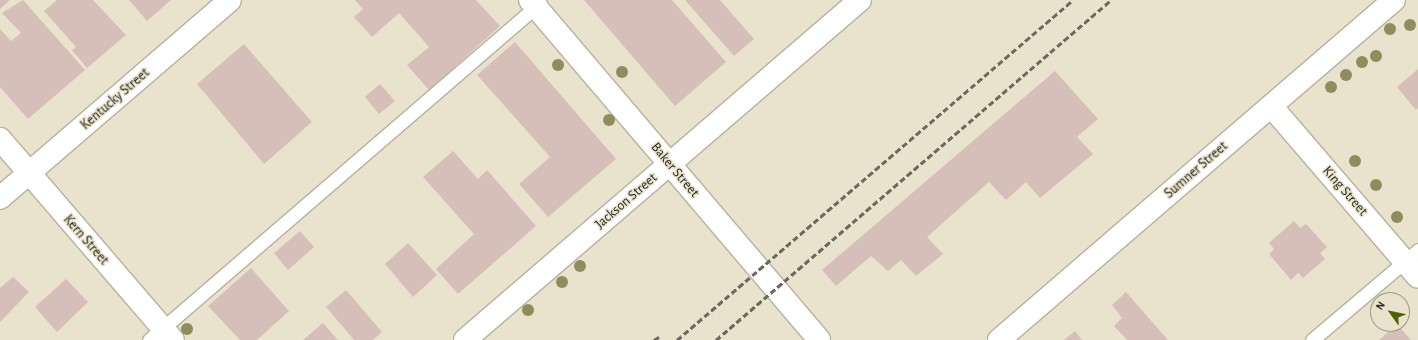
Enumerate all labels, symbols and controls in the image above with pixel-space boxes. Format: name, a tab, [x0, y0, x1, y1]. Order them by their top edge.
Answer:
street label: Kentucky Street	[77, 65, 153, 133]
street label: Sumner Street	[1161, 138, 1231, 202]
street label: Baker Street	[647, 139, 703, 201]
street label: King Street	[1319, 163, 1371, 219]
street label: Jackson Street	[592, 170, 660, 232]
street label: Kern Street	[60, 212, 112, 268]
north arrow	[1370, 292, 1410, 332]
text: N	[1374, 300, 1387, 312]

